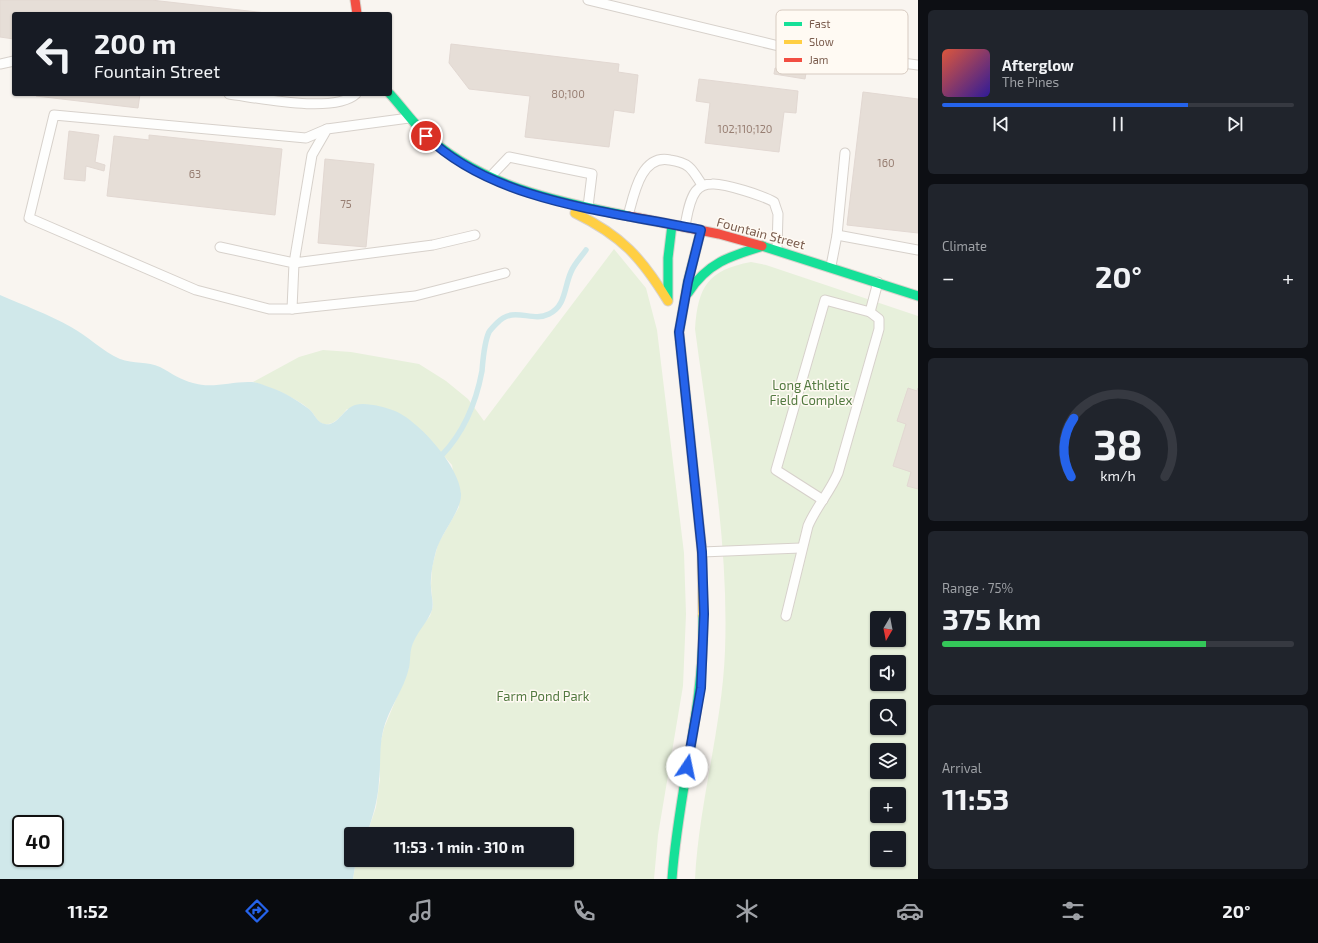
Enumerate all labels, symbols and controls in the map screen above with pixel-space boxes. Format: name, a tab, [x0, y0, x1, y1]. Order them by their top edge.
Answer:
legend	[776, 10, 908, 74]
text: Fast	[809, 17, 831, 30]
text: 200 m	[94, 26, 176, 60]
icon: left	[28, 28, 80, 80]
text: Slow	[809, 35, 834, 48]
text: Jam	[809, 53, 828, 66]
text: Afterglow	[1002, 56, 1074, 74]
text: Fountain Street	[94, 60, 220, 82]
text: The Pines	[1002, 74, 1059, 90]
house number: 80;100	[551, 87, 585, 100]
icon: previous	[990, 113, 1012, 135]
icon: pause	[1107, 113, 1129, 135]
icon: next	[1224, 113, 1246, 135]
pin	[409, 119, 443, 153]
house number: 102;110;120	[718, 122, 773, 135]
icon: arrive	[415, 125, 437, 147]
house number: 160	[877, 156, 895, 169]
house number: 63	[189, 167, 201, 180]
house number: 75	[340, 197, 352, 210]
street label: Fountain Street	[715, 213, 807, 253]
text: Climate	[942, 238, 987, 254]
text: 20°	[1095, 258, 1142, 294]
text: −	[942, 264, 955, 290]
text: +	[1282, 264, 1294, 290]
park label: Long Athletic Field Complex	[770, 377, 853, 408]
text: 38	[1093, 418, 1143, 468]
text: km/h	[1100, 467, 1136, 484]
text: Range · 75%	[942, 580, 1013, 596]
text: 375 km	[942, 600, 1041, 636]
north arrow	[870, 611, 906, 647]
map controls	[870, 611, 906, 867]
button: sound	[870, 655, 906, 691]
park label: Farm Pond Park	[497, 688, 590, 704]
button: search	[870, 699, 906, 735]
button: layers	[870, 743, 906, 779]
position arrow	[666, 746, 708, 788]
text: Arrival	[942, 760, 982, 776]
text: 11:53	[942, 780, 1009, 816]
button: +	[870, 787, 906, 823]
speed limit sign: 40	[12, 815, 64, 867]
button: −	[870, 831, 906, 867]
text: 11:53 · 1 min · 310 m	[393, 838, 525, 856]
icon: directions	[243, 897, 271, 925]
icon: music	[407, 897, 435, 925]
icon: phone	[570, 897, 598, 925]
icon: climate	[733, 897, 761, 925]
icon: car	[896, 897, 924, 925]
icon: filters	[1059, 897, 1087, 925]
text: 11:52	[68, 900, 108, 922]
text: 20°	[1222, 900, 1250, 922]

